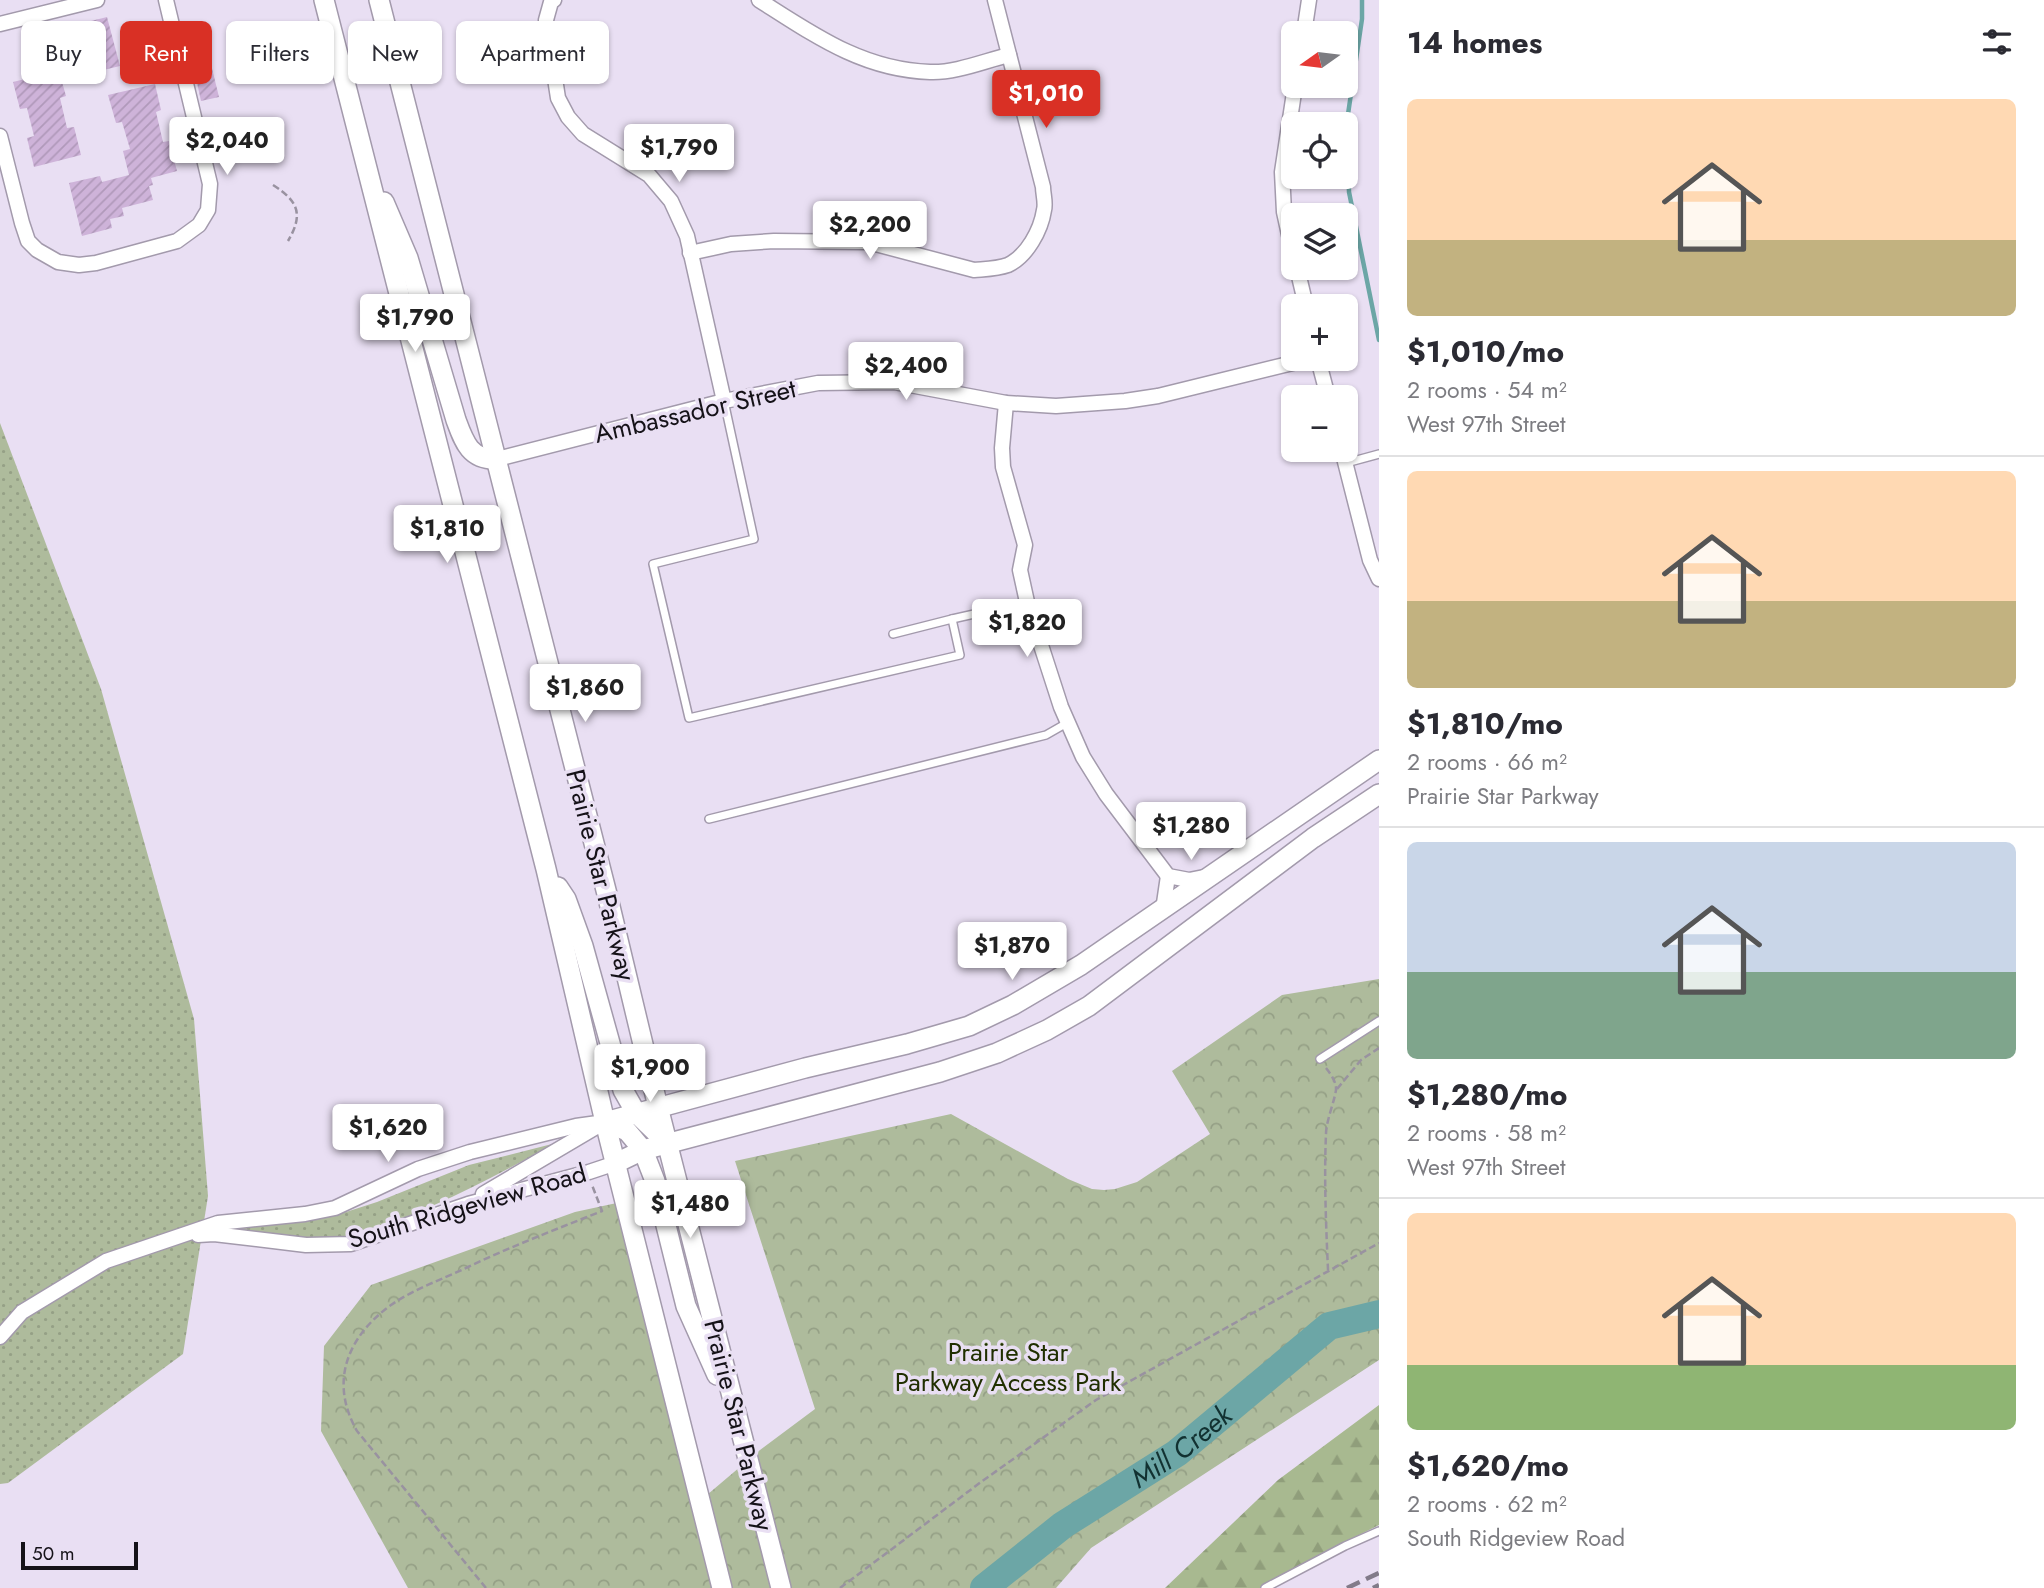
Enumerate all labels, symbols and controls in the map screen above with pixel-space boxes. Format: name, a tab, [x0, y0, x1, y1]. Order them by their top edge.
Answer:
chip: Buy	[21, 21, 106, 84]
chip: Rent	[120, 21, 212, 84]
chip: Filters	[226, 21, 334, 84]
chip: New	[348, 21, 442, 84]
chip: Apartment	[456, 21, 609, 84]
north arrow	[1281, 21, 1358, 98]
map controls	[1281, 21, 1358, 462]
text: 14 homes	[1407, 21, 1542, 64]
icon: filters	[1978, 23, 2016, 61]
pin: $1,010	[989, 71, 1103, 130]
text: $1,010	[1008, 76, 1084, 110]
button: locate	[1281, 112, 1358, 189]
pin: $2,040	[170, 118, 284, 177]
text: $2,040	[185, 123, 269, 157]
pin: $1,790	[622, 124, 736, 184]
text: $1,790	[640, 130, 718, 164]
icon: home	[1649, 144, 1775, 270]
pin: $2,200	[813, 202, 927, 261]
button: layers	[1281, 203, 1358, 280]
text: $2,200	[829, 207, 911, 241]
pin: $1,790	[358, 294, 472, 354]
button: +	[1281, 294, 1358, 371]
text: $1,790	[376, 300, 454, 334]
text: $1,010/mo	[1407, 330, 1564, 373]
pin: $2,400	[849, 342, 963, 402]
text: $2,400	[864, 348, 948, 382]
street label: Ambassador Street	[590, 369, 800, 453]
text: 2 rooms · 54 m²	[1407, 373, 1567, 407]
button: −	[1281, 385, 1358, 462]
text: West 97th Street	[1407, 407, 1565, 441]
pin: $1,810	[390, 505, 504, 565]
text: $1,810	[410, 511, 484, 545]
icon: home	[1649, 516, 1775, 642]
pin: $1,820	[970, 600, 1084, 659]
text: $1,820	[988, 605, 1066, 639]
pin: $1,860	[528, 664, 642, 724]
text: $1,860	[546, 670, 624, 704]
text: $1,810/mo	[1407, 702, 1563, 745]
text: 2 rooms · 66 m²	[1407, 745, 1567, 779]
street label: Prairie Star Parkway	[556, 765, 646, 985]
text: Prairie Star Parkway	[1407, 779, 1599, 813]
pin: $1,280	[1134, 802, 1248, 862]
text: $1,280	[1152, 808, 1230, 842]
icon: home	[1649, 887, 1775, 1013]
pin: $1,870	[955, 922, 1069, 982]
text: $1,870	[974, 928, 1050, 962]
pin: $1,900	[593, 1044, 707, 1104]
text: $1,900	[610, 1050, 690, 1084]
text: $1,280/mo	[1407, 1073, 1567, 1116]
pin: $1,620	[331, 1104, 445, 1164]
text: $1,620	[348, 1110, 428, 1144]
text: 2 rooms · 58 m²	[1407, 1116, 1566, 1150]
text: West 97th Street	[1407, 1150, 1565, 1184]
street label: South Ridgeview Road	[343, 1154, 591, 1258]
pin: $1,480	[633, 1180, 747, 1240]
text: $1,480	[650, 1186, 730, 1220]
icon: home	[1649, 1258, 1775, 1384]
street label: Prairie Star Parkway	[694, 1315, 784, 1535]
park label: Prairie Star Parkway Access Park	[895, 1333, 1122, 1401]
water label: Mill Creek	[1122, 1394, 1242, 1498]
text: $1,620/mo	[1407, 1444, 1569, 1487]
text: 2 rooms · 62 m²	[1407, 1487, 1567, 1521]
text: South Ridgeview Road	[1407, 1521, 1625, 1555]
scale bar	[21, 1539, 138, 1571]
text: 50 m	[32, 1540, 75, 1567]

